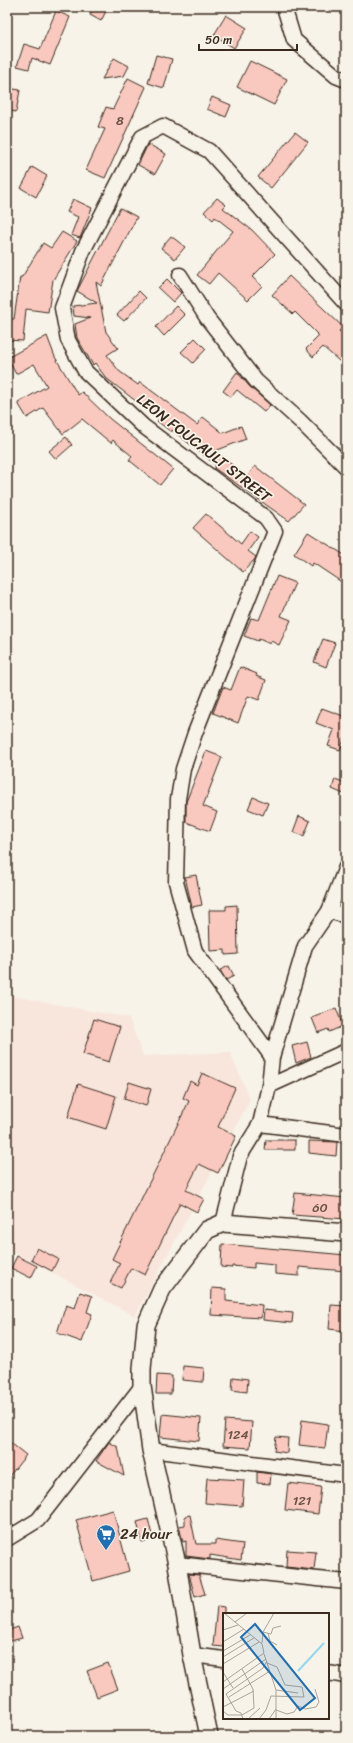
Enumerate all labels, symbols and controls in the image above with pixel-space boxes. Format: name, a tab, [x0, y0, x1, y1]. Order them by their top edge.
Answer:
scale bar	[199, 26, 297, 52]
text: 50 m	[205, 29, 232, 51]
house number: 8	[116, 109, 124, 132]
street label: LEON FOUCAULT STREET	[131, 387, 278, 510]
house number: 60	[312, 1196, 328, 1219]
house number: 124	[227, 1423, 249, 1446]
house number: 121	[293, 1489, 312, 1512]
place label: 24 hour	[120, 1521, 172, 1547]
supermarket icon: 24 hour	[95, 1523, 117, 1551]
inset map	[223, 1613, 329, 1719]

